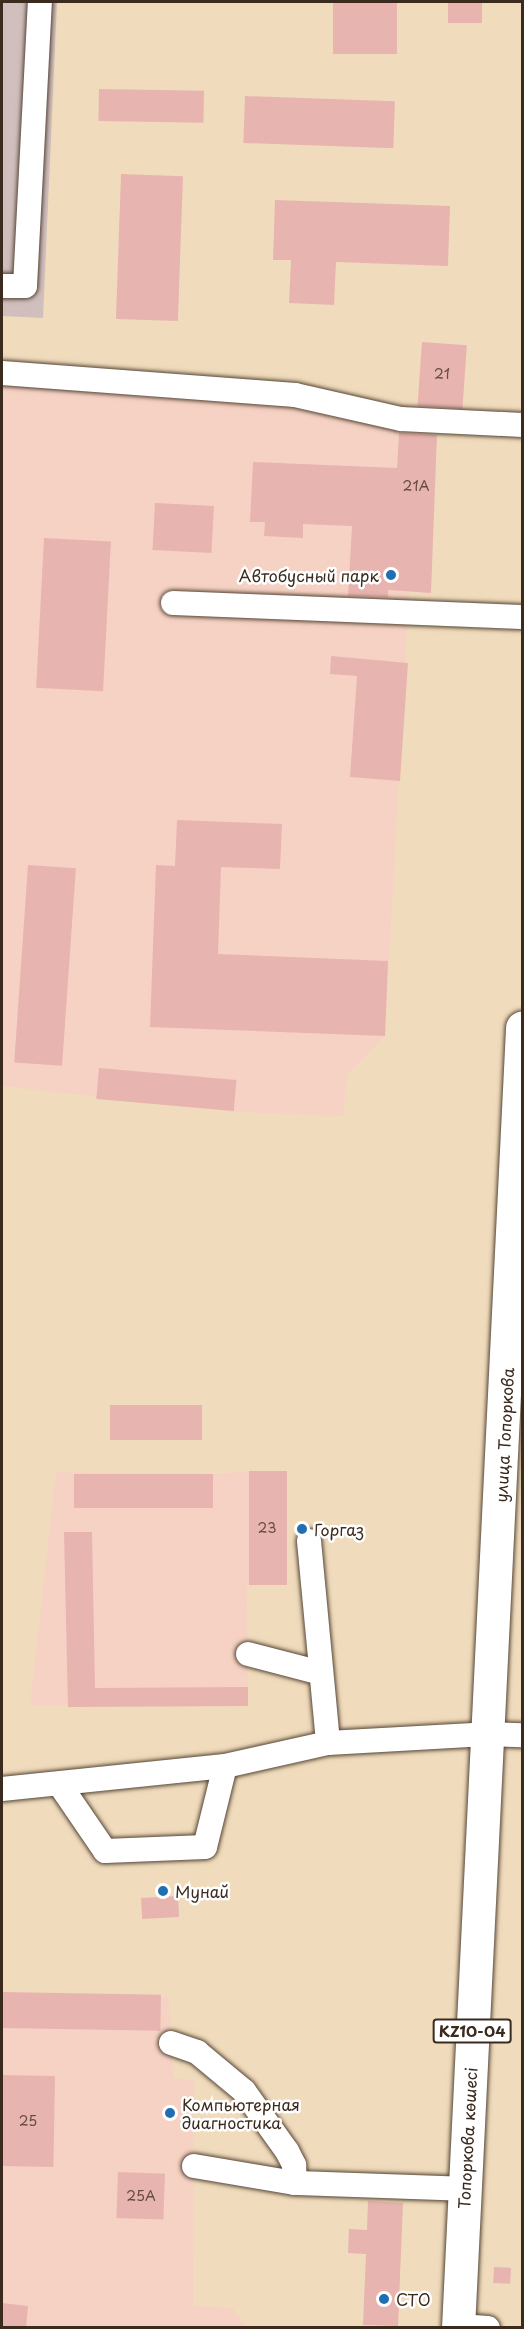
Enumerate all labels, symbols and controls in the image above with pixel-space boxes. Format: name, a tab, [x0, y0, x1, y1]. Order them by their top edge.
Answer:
house number: 21	[434, 366, 450, 382]
house number: 21А	[403, 478, 429, 494]
place label: Автобусный парк	[238, 565, 379, 585]
marker: Автобусный парк	[384, 568, 398, 582]
street label: улица Топоркова	[491, 1367, 517, 1503]
place label: Горгаз	[314, 1519, 364, 1539]
house number: 23	[258, 1520, 276, 1536]
marker: Горгаз	[295, 1522, 309, 1536]
place label: Мунай	[175, 1881, 229, 1901]
marker: Мунай	[156, 1884, 170, 1898]
road number: KZ10-04	[432, 2019, 512, 2043]
street label: Топоркова көшесі	[454, 2067, 480, 2209]
place label: Компьютерная диагностика	[182, 2094, 300, 2132]
marker: Компьютерная диагностика	[163, 2106, 177, 2120]
house number: 25	[19, 2113, 37, 2129]
house number: 25А	[126, 2188, 156, 2204]
place label: СТО	[396, 2289, 431, 2309]
marker: СТО	[377, 2292, 391, 2306]

